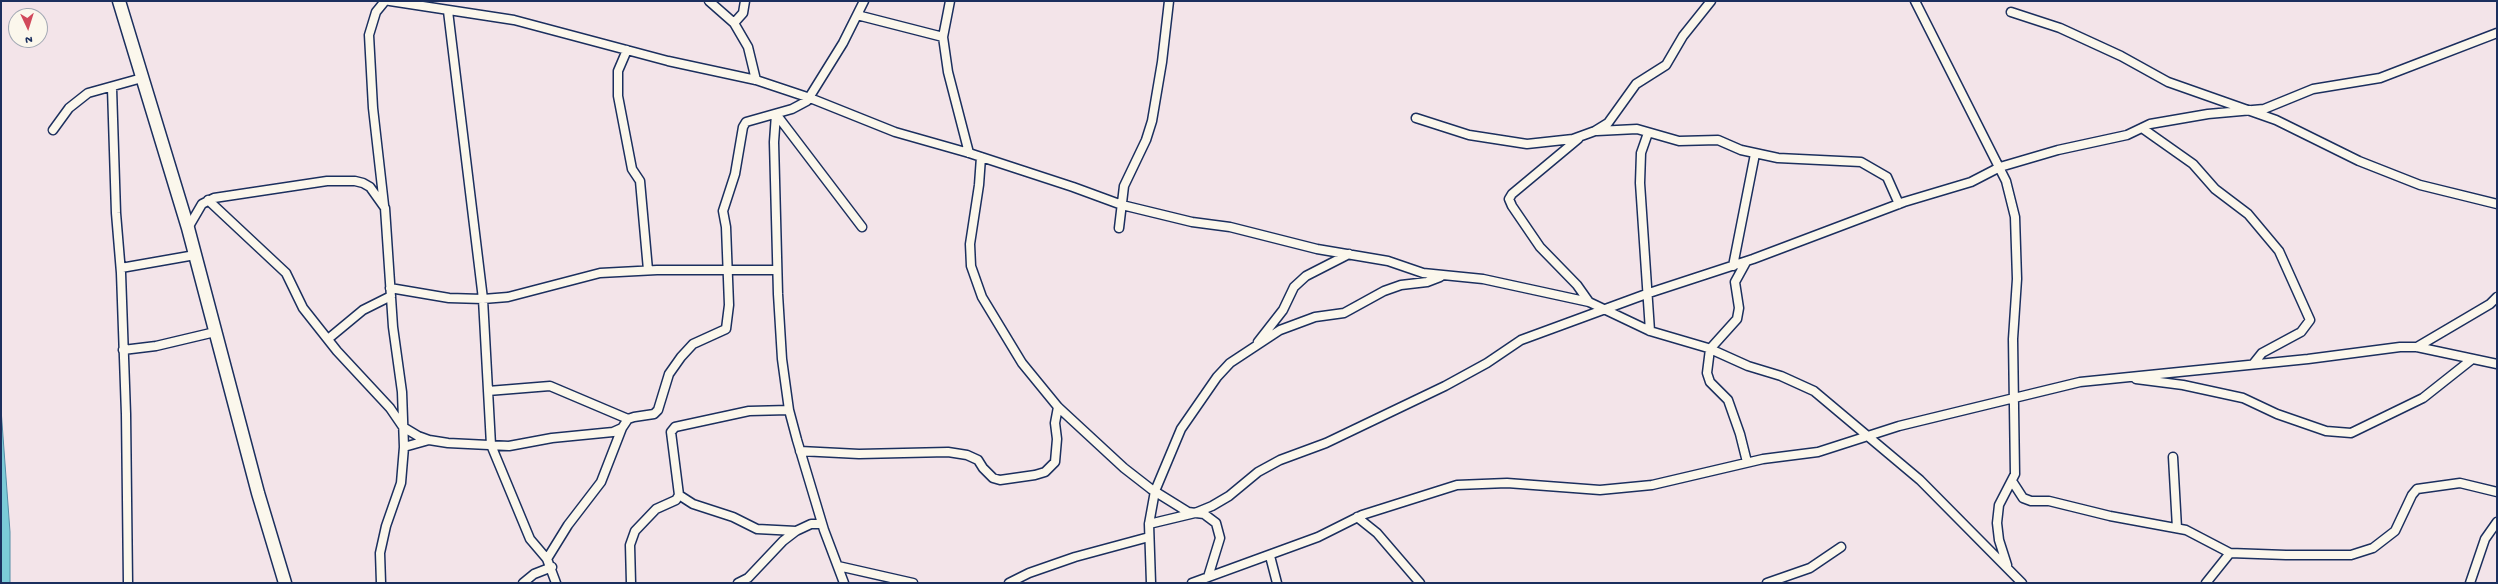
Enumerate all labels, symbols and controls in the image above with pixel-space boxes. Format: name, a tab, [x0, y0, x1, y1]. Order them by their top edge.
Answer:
north arrow	[8, 8, 48, 48]
text: N	[25, 33, 33, 45]

